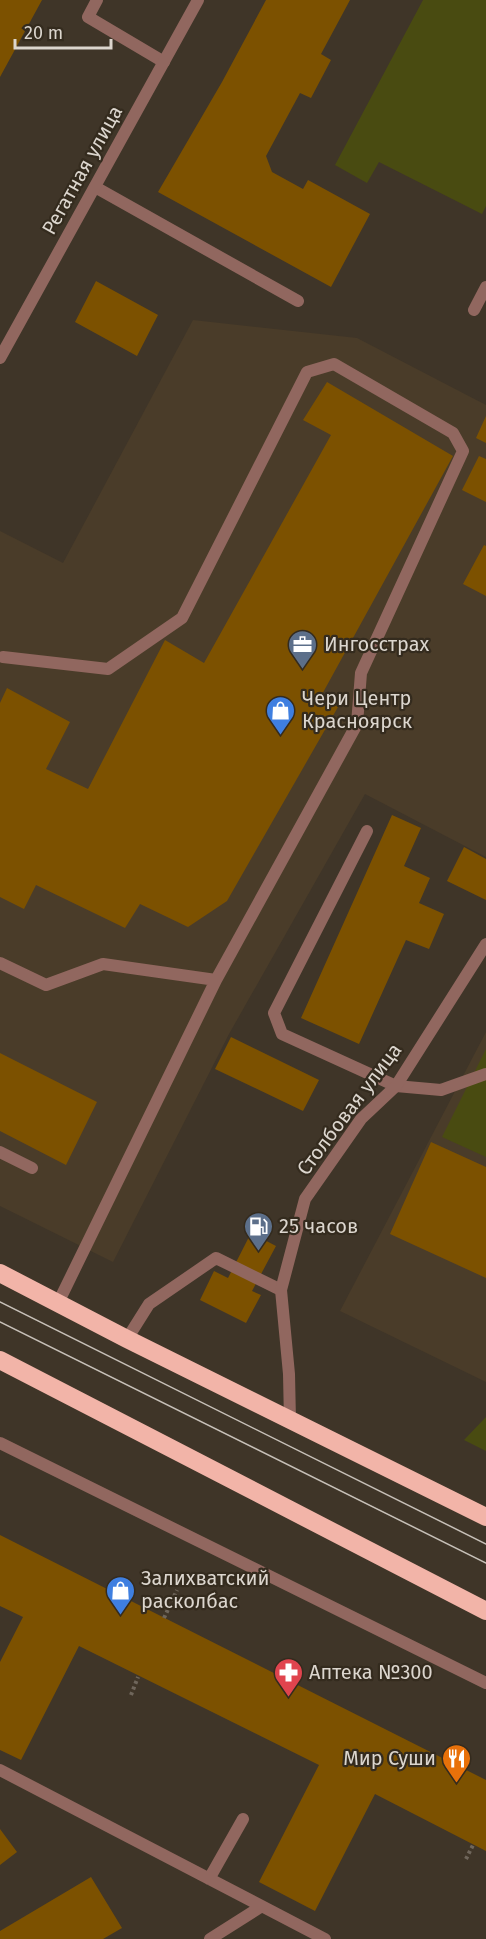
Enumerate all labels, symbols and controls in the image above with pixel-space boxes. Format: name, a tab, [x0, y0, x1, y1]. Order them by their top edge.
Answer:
scale bar	[15, 12, 111, 50]
text: 20 m	[24, 22, 63, 44]
street label: Регатная улица	[37, 101, 127, 239]
office icon: Ингосстрах	[287, 628, 319, 670]
place label: Ингосстрах	[324, 632, 430, 656]
place label: Чери Центр Красноярск	[302, 686, 413, 733]
shop icon: Чери Центр Красноярск	[265, 694, 297, 736]
street label: Столбовая улица	[292, 1038, 406, 1180]
fuel station icon: 25 часов	[242, 1210, 274, 1252]
place label: 25 часов	[279, 1214, 358, 1238]
place label: Залихватский расколбас	[141, 1566, 270, 1613]
shop icon: Залихватский расколбас	[104, 1574, 136, 1616]
pharmacy icon: Аптека №300	[272, 1656, 304, 1698]
place label: Аптека №300	[309, 1660, 433, 1684]
restaurant icon: Мир Суши	[441, 1742, 473, 1784]
place label: Мир Суши	[343, 1746, 436, 1770]

